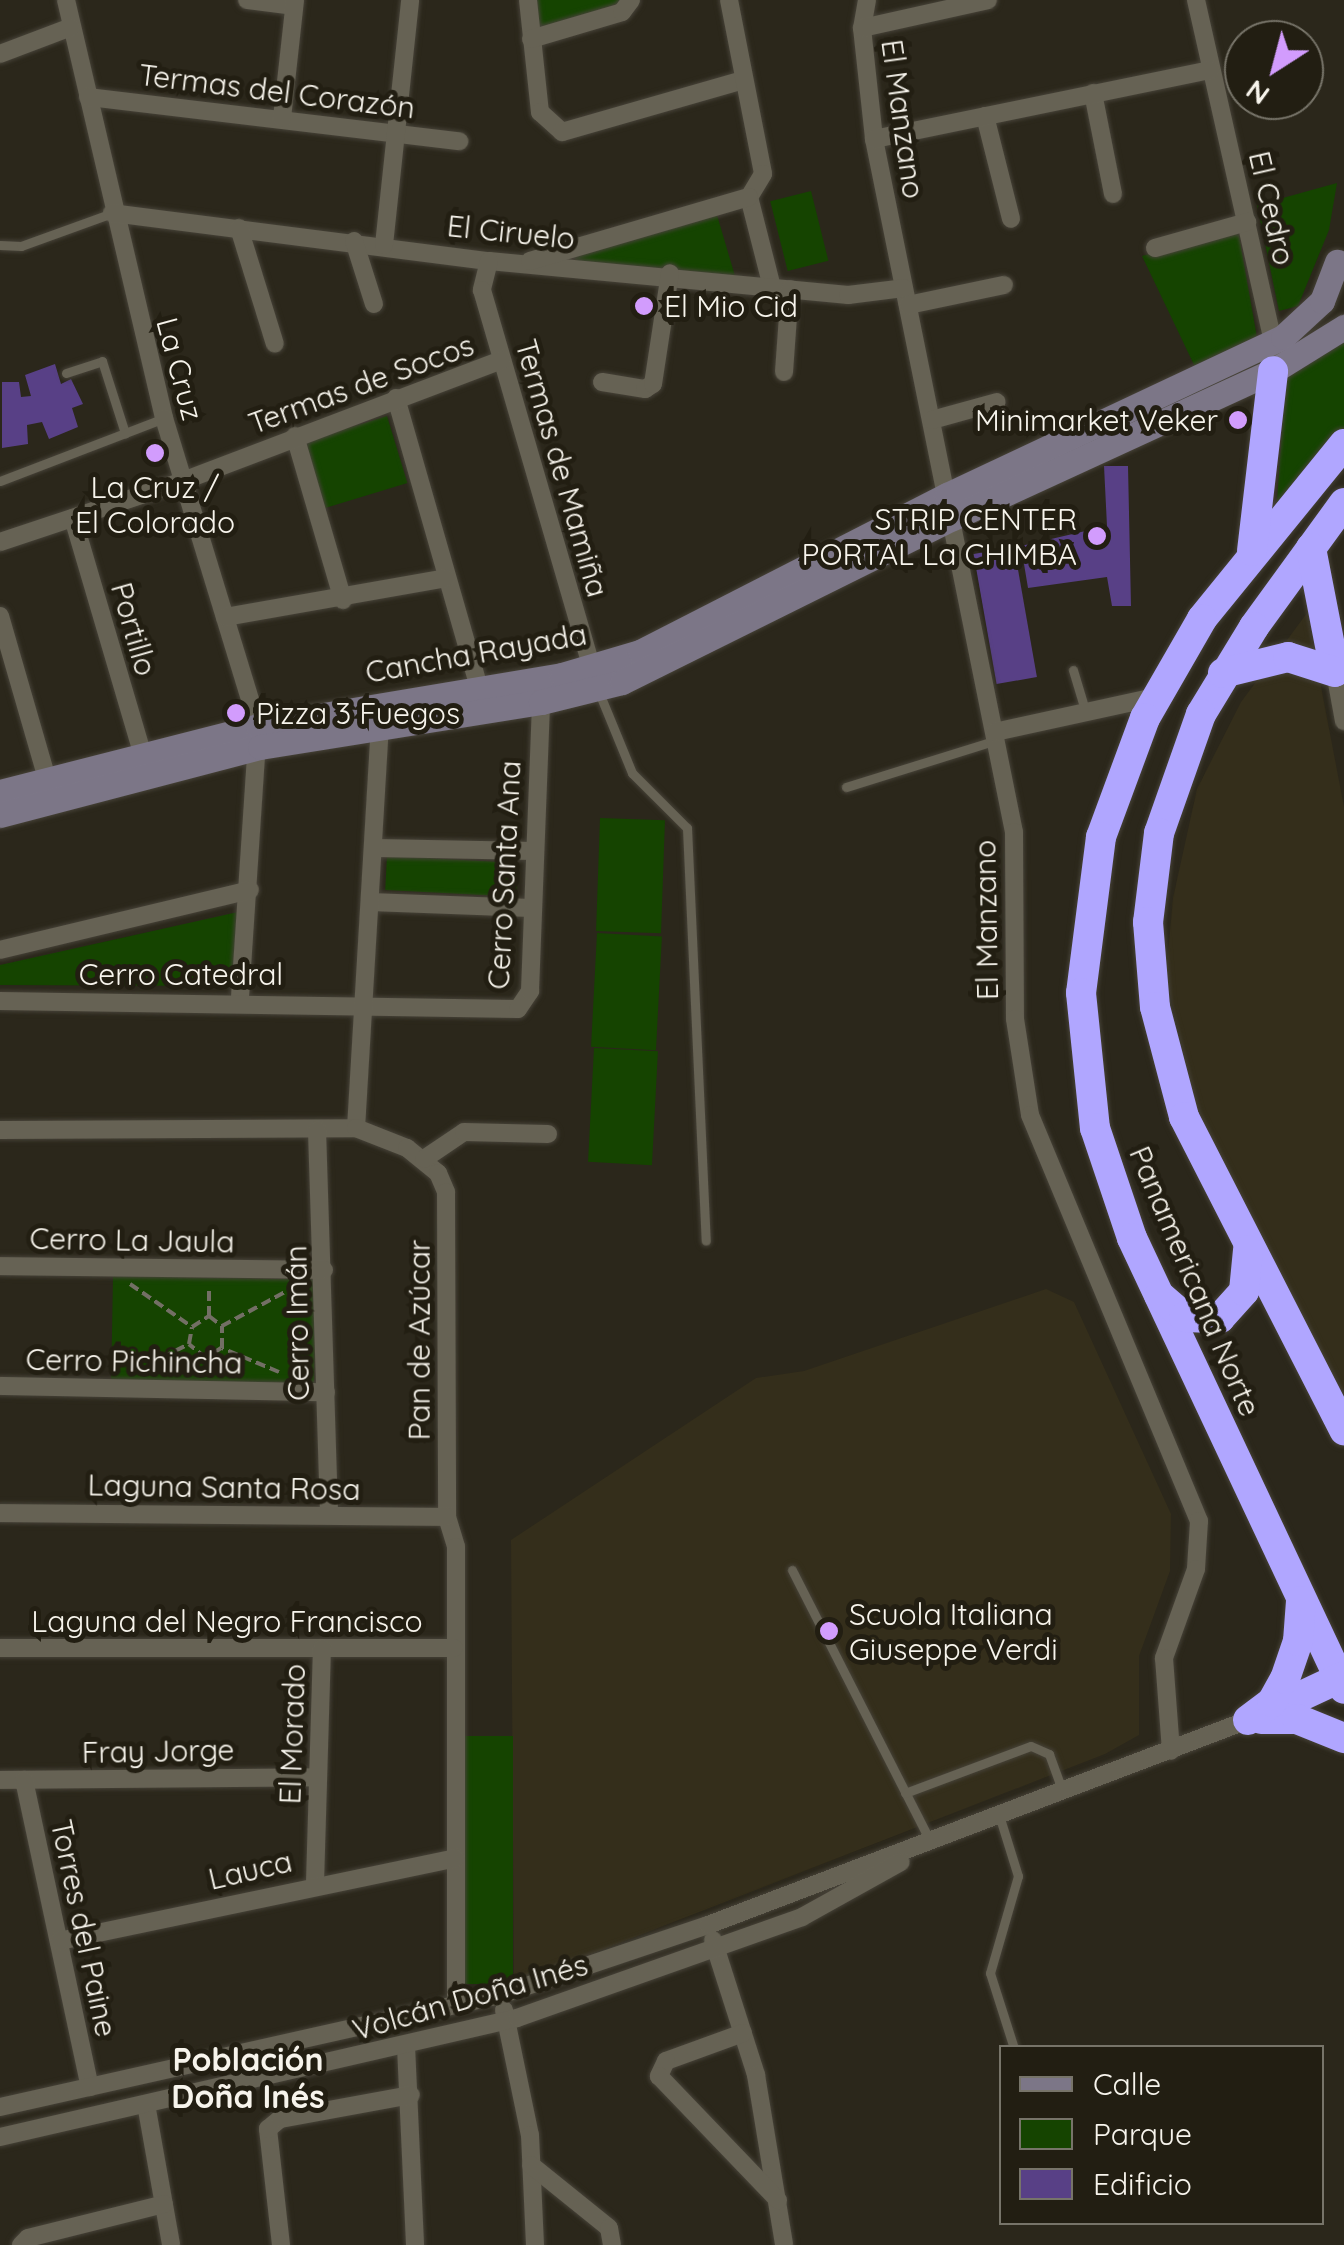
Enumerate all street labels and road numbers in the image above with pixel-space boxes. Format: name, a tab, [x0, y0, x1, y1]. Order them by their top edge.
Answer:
street label: El Manzano	[874, 37, 932, 201]
street label: Termas del Corazón	[137, 56, 417, 126]
street label: El Cedro	[1241, 148, 1303, 268]
street label: El Ciruelo	[445, 207, 577, 257]
street label: La Cruz	[149, 314, 211, 424]
street label: Termas de Socos	[244, 327, 478, 441]
street label: Termas de Mamiña	[508, 335, 616, 601]
street label: Portillo	[104, 578, 164, 680]
street label: Cancha Rayada	[363, 616, 589, 690]
street label: Cerro Santa Ana	[480, 760, 528, 990]
street label: El Manzano	[967, 839, 1005, 1001]
street label: Cerro Catedral	[79, 956, 283, 992]
street label: Panamericana Norte	[1122, 1141, 1268, 1421]
street label: Cerro La Jaula	[29, 1220, 235, 1260]
street label: Pan de Azúcar	[401, 1240, 437, 1440]
street label: Cerro Imán	[278, 1245, 316, 1401]
street label: Cerro Pichincha	[25, 1341, 243, 1381]
street label: Laguna Santa Rosa	[87, 1467, 361, 1507]
street label: Laguna del Negro Francisco	[31, 1603, 423, 1639]
street label: El Morado	[272, 1663, 312, 1805]
street label: Fray Jorge	[81, 1732, 235, 1770]
street label: Torres del Paine	[43, 1816, 125, 2040]
street label: Lauca	[205, 1843, 295, 1897]
street label: Volcán Doña Inés	[348, 1946, 592, 2048]

